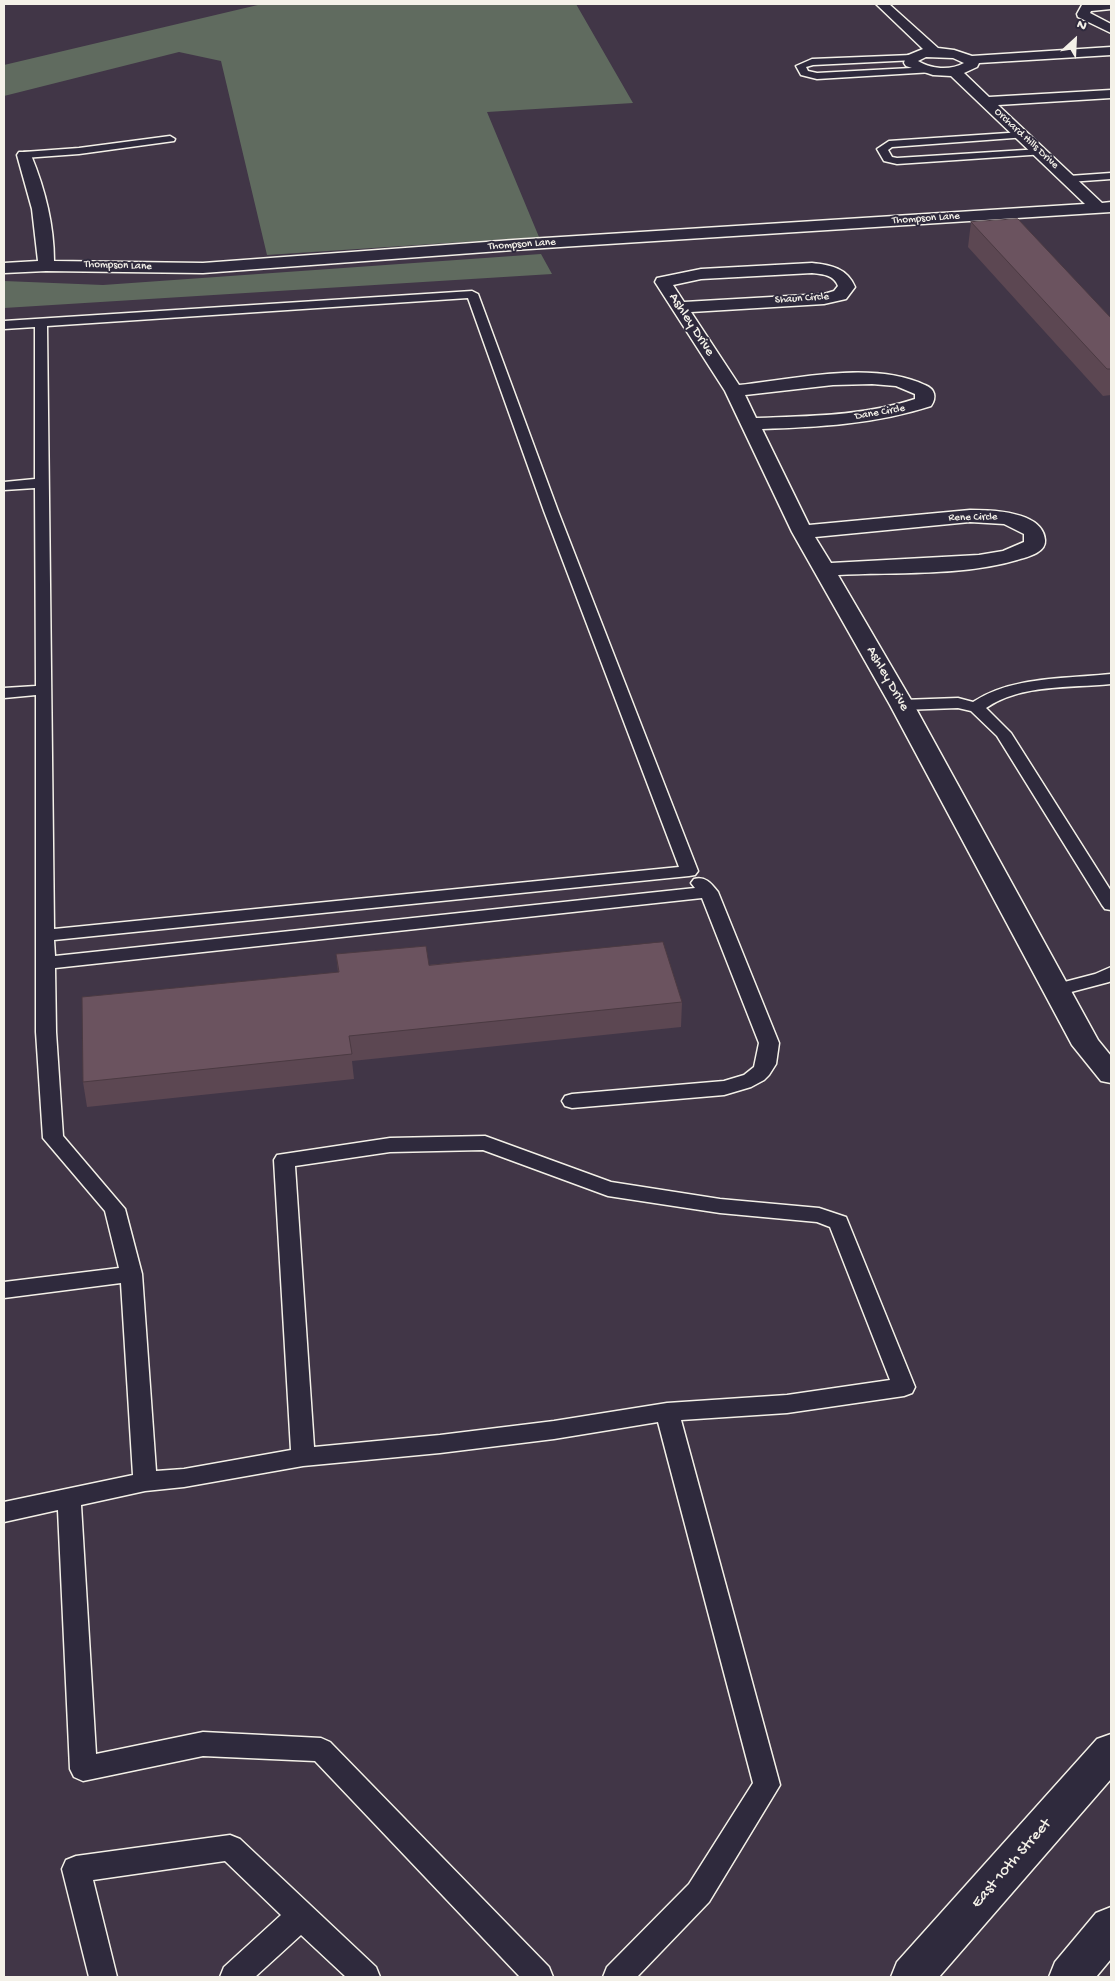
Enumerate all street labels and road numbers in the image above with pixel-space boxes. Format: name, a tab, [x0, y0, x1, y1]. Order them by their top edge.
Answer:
street label: Orchard Hills Drive	[991, 106, 1061, 172]
street label: Thompson Lane	[892, 210, 960, 228]
street label: Thompson Lane	[488, 236, 556, 254]
street label: Thompson Lane	[84, 258, 152, 274]
street label: Ashley Drive	[664, 290, 718, 360]
street label: Shaun Circle	[775, 291, 829, 307]
street label: Dane Circle	[854, 402, 906, 424]
street label: Rene Circle	[948, 511, 998, 525]
street label: Ashley Drive	[862, 644, 912, 714]
street label: East 10th Street	[968, 1815, 1056, 1913]

